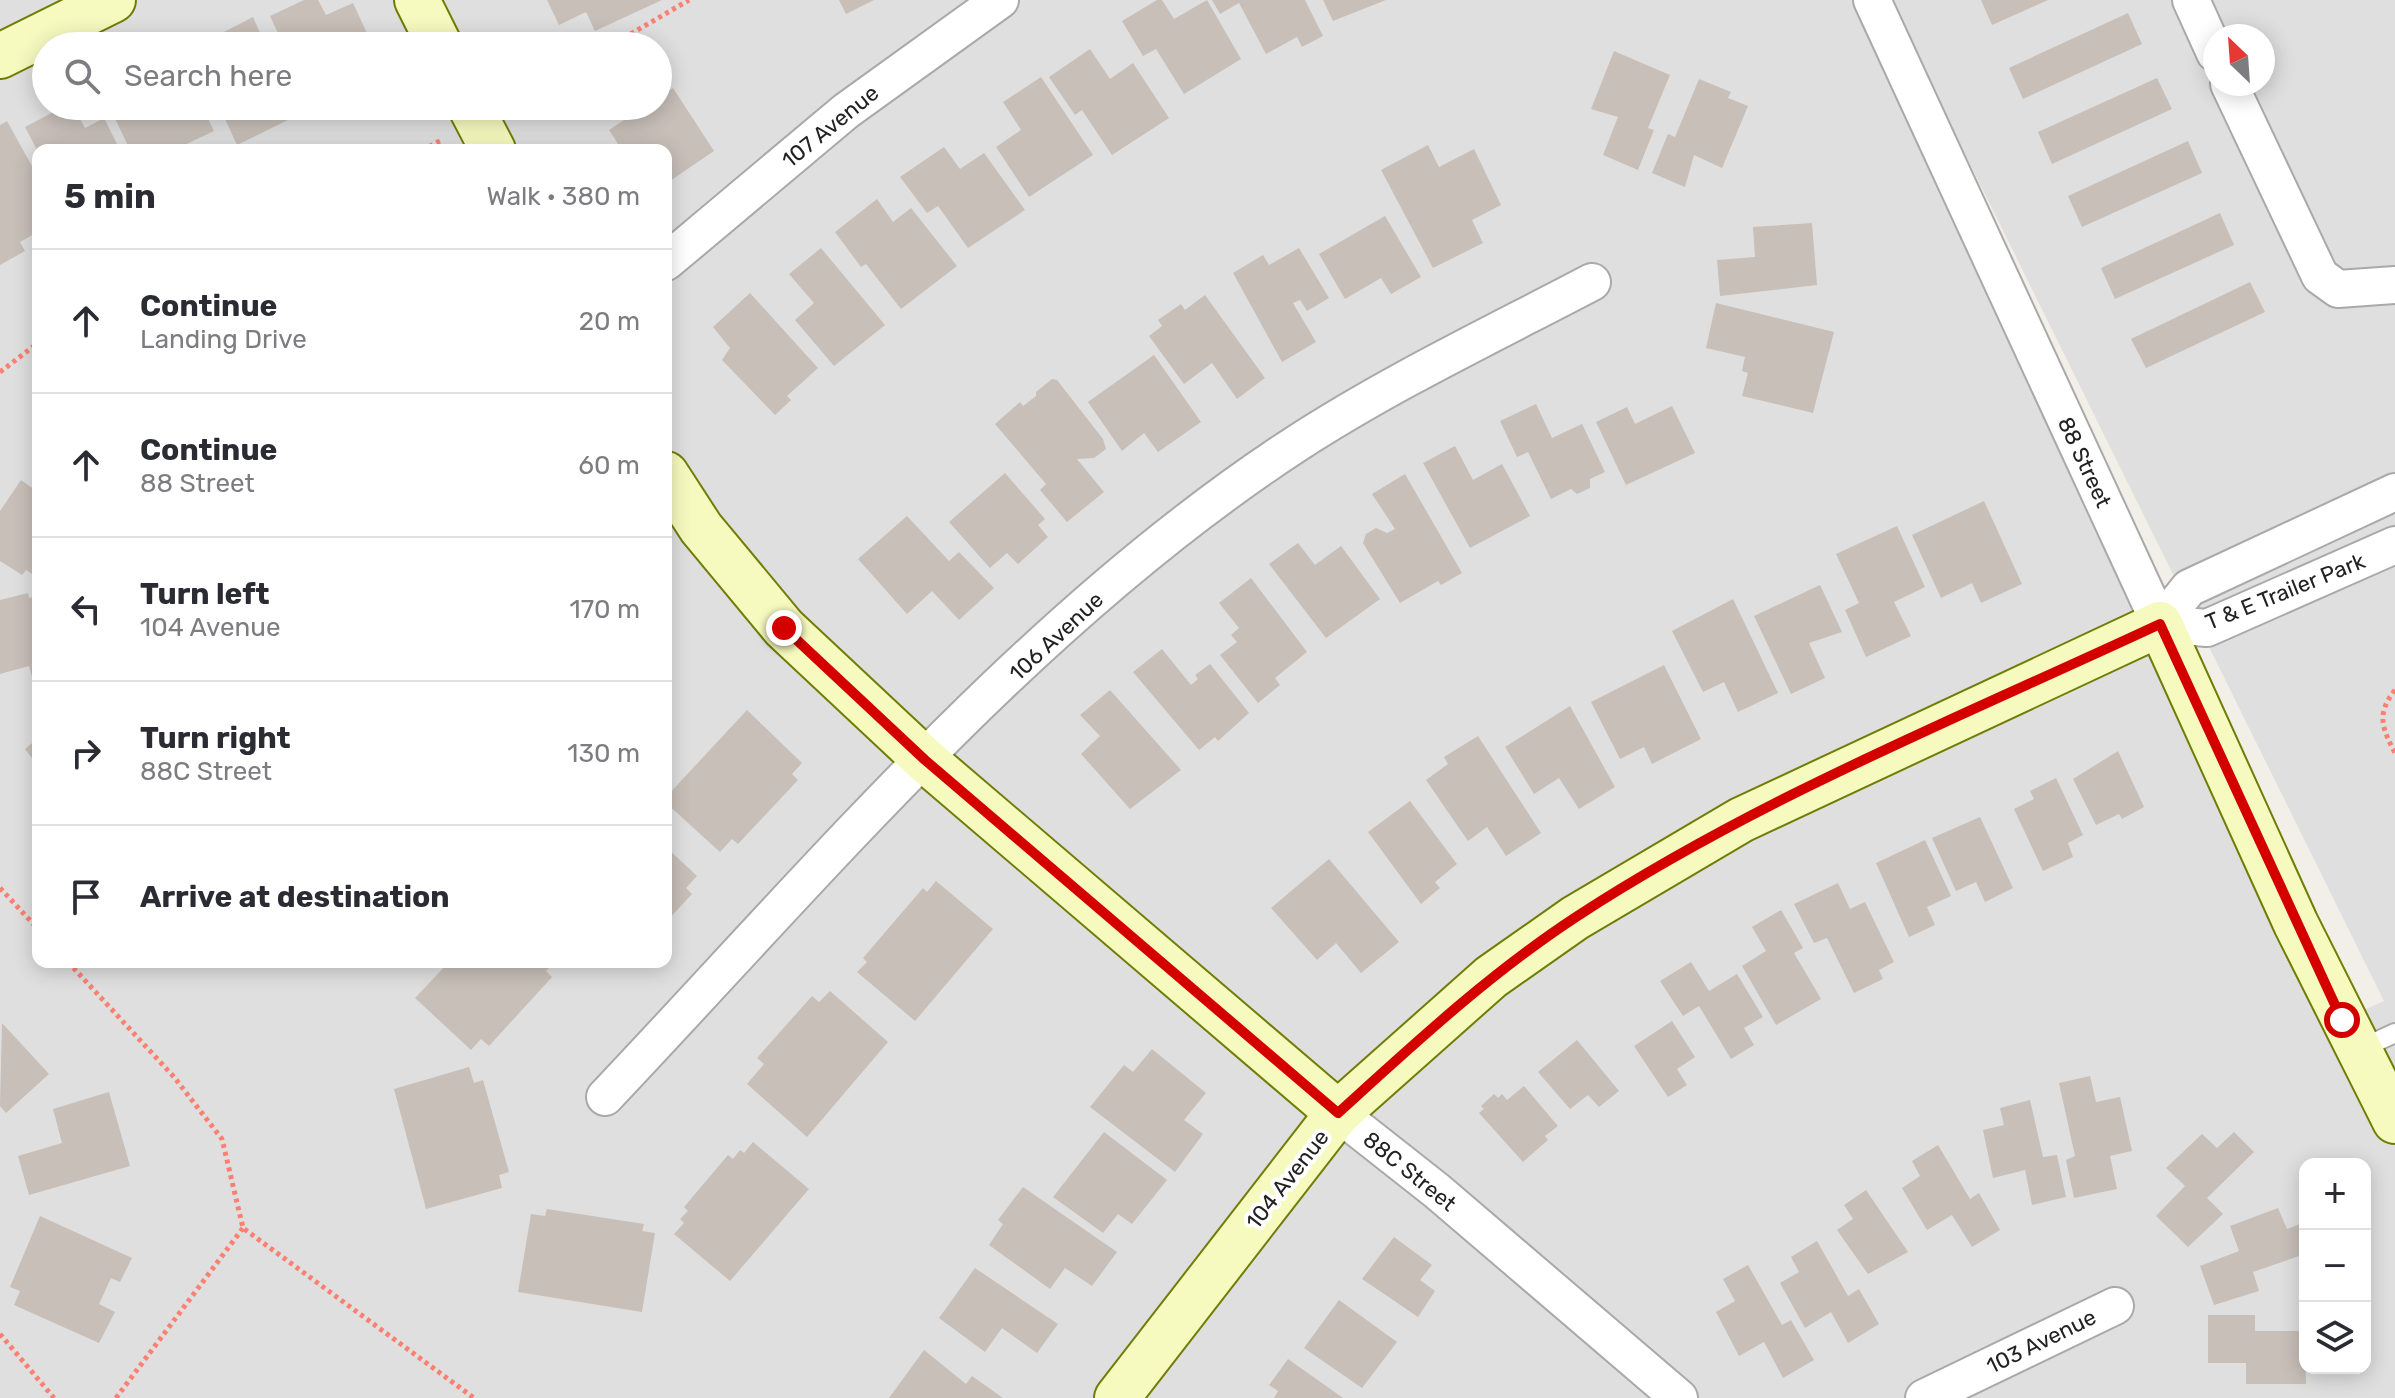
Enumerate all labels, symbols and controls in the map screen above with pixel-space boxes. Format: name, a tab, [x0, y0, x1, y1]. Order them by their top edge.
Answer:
north arrow	[2203, 24, 2275, 96]
search box	[32, 32, 672, 120]
icon: search	[60, 54, 104, 98]
text: Search here	[124, 58, 292, 94]
street label: 107 Avenue	[777, 79, 884, 174]
text: 5 min	[64, 176, 156, 217]
text: Walk · 380 m	[486, 181, 640, 212]
text: Continue	[140, 288, 277, 324]
icon: ahead	[64, 299, 108, 343]
text: 20 m	[579, 306, 640, 337]
text: Landing Drive	[140, 324, 307, 355]
street label: 88 Street	[2052, 413, 2117, 512]
text: Continue	[140, 432, 277, 468]
icon: ahead	[64, 443, 108, 487]
text: 60 m	[578, 450, 640, 481]
text: 88 Street	[140, 468, 255, 499]
street label: T & E Trailer Park	[2201, 547, 2370, 636]
text: Turn left	[140, 576, 270, 612]
street label: 106 Avenue	[1004, 586, 1109, 687]
icon: left	[64, 587, 108, 631]
text: 170 m	[570, 594, 640, 625]
route end	[766, 610, 802, 646]
text: 104 Avenue	[140, 612, 281, 643]
text: Turn right	[140, 720, 291, 756]
icon: right	[64, 731, 108, 775]
text: 130 m	[567, 738, 640, 769]
text: 88C Street	[140, 756, 272, 787]
icon: arrive	[64, 875, 108, 919]
text: Arrive at destination	[140, 879, 450, 915]
route start	[2324, 1002, 2360, 1038]
street label: 104 Avenue	[1240, 1124, 1335, 1234]
street label: 88C Street	[1358, 1126, 1462, 1217]
map controls	[2299, 1158, 2371, 1374]
button: +	[2299, 1158, 2371, 1230]
button: −	[2299, 1230, 2371, 1302]
button: layers	[2299, 1302, 2371, 1374]
street label: 103 Avenue	[1982, 1303, 2100, 1380]

